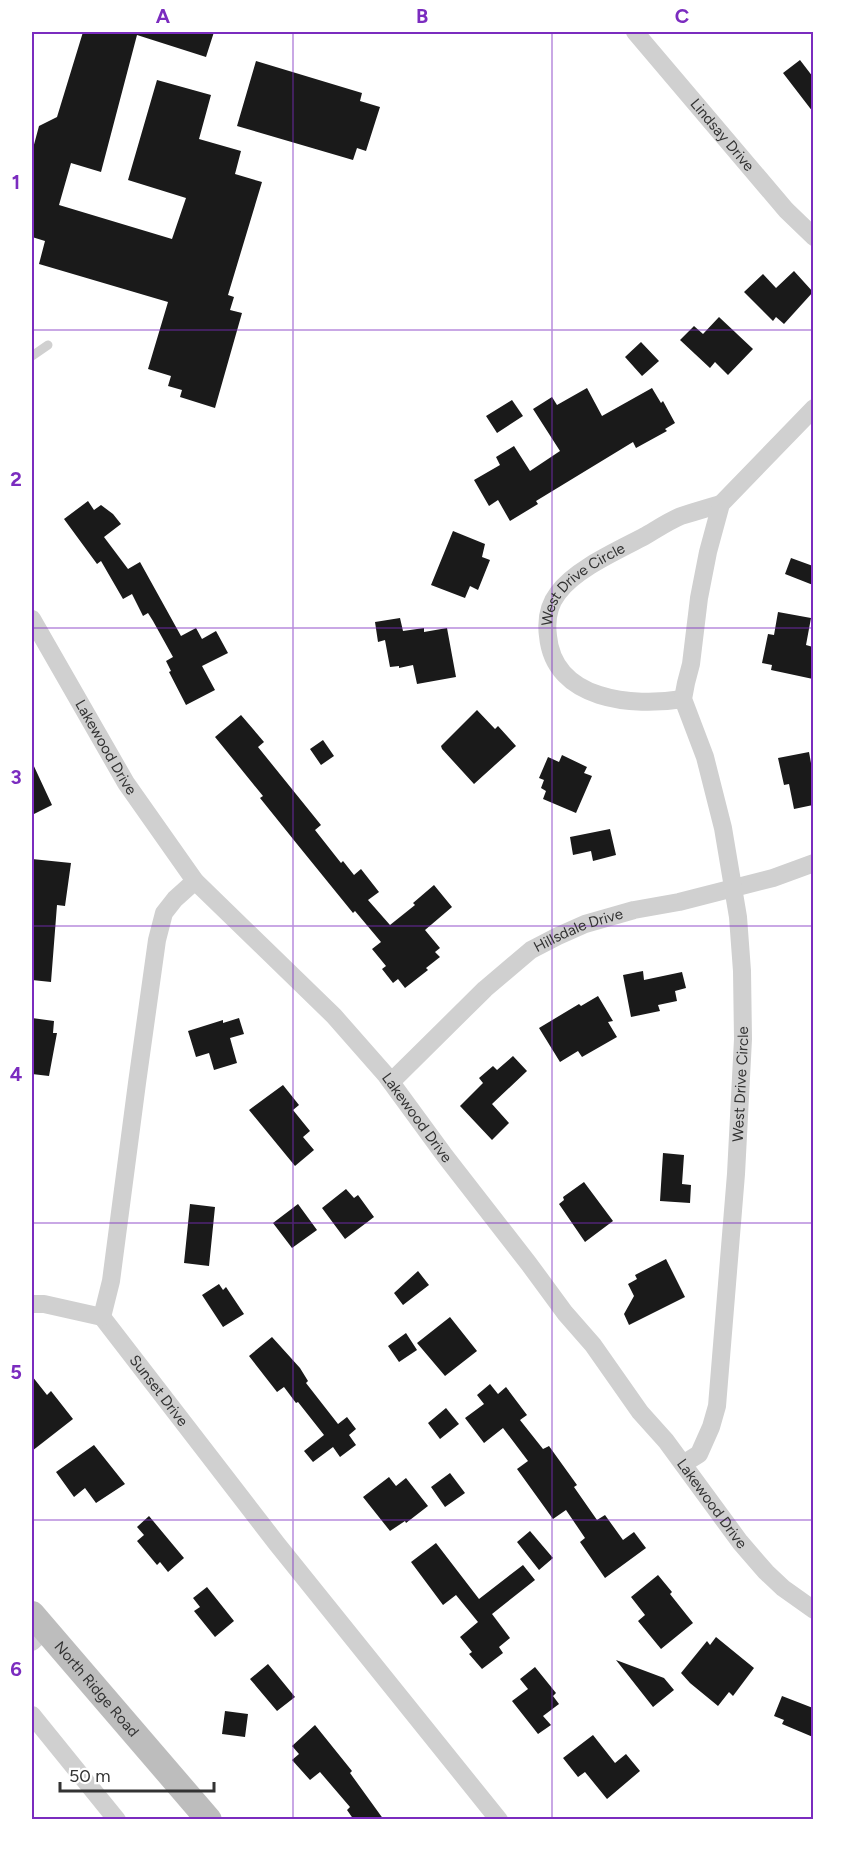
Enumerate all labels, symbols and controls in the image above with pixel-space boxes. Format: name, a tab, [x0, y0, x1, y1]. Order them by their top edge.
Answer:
text: A	[156, 4, 171, 28]
text: B	[416, 4, 428, 28]
text: C	[675, 4, 689, 28]
street label: Lindsay Drive	[687, 95, 758, 175]
text: 1	[12, 170, 20, 194]
text: 2	[10, 467, 22, 491]
street label: West Drive Circle	[538, 539, 628, 627]
street label: Lakewood Drive	[71, 697, 140, 798]
text: 3	[10, 765, 22, 789]
street label: Hillsdale Drive	[530, 905, 625, 956]
street label: West Drive Circle	[729, 1026, 752, 1142]
text: 4	[10, 1062, 23, 1086]
street label: Lakewood Drive	[378, 1069, 456, 1166]
street label: Sunset Drive	[126, 1351, 192, 1430]
text: 5	[10, 1360, 22, 1384]
street label: Lakewood Drive	[673, 1455, 751, 1552]
street label: North Ridge Road	[51, 1638, 142, 1741]
text: 6	[10, 1657, 22, 1681]
scale bar	[60, 1755, 214, 1793]
text: 50 m	[69, 1765, 111, 1787]

